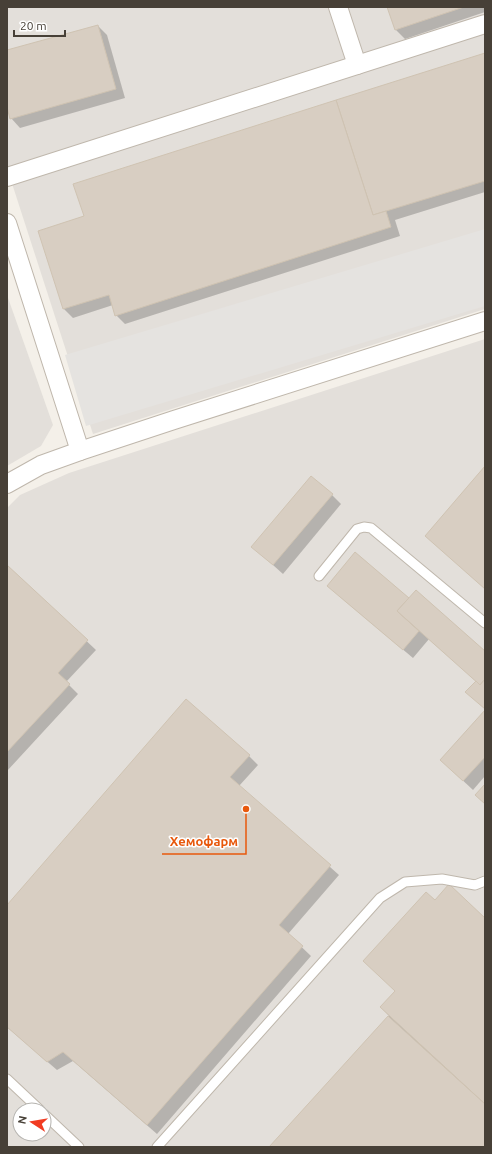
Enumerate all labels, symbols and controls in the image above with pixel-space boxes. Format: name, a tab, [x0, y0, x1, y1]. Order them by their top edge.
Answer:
scale bar	[14, 12, 65, 38]
text: 20 m	[20, 19, 47, 32]
callout: Хемофарм	[162, 829, 246, 854]
text: Хемофарм	[170, 834, 238, 848]
north arrow	[12, 1102, 52, 1142]
text: N	[15, 1115, 29, 1125]

